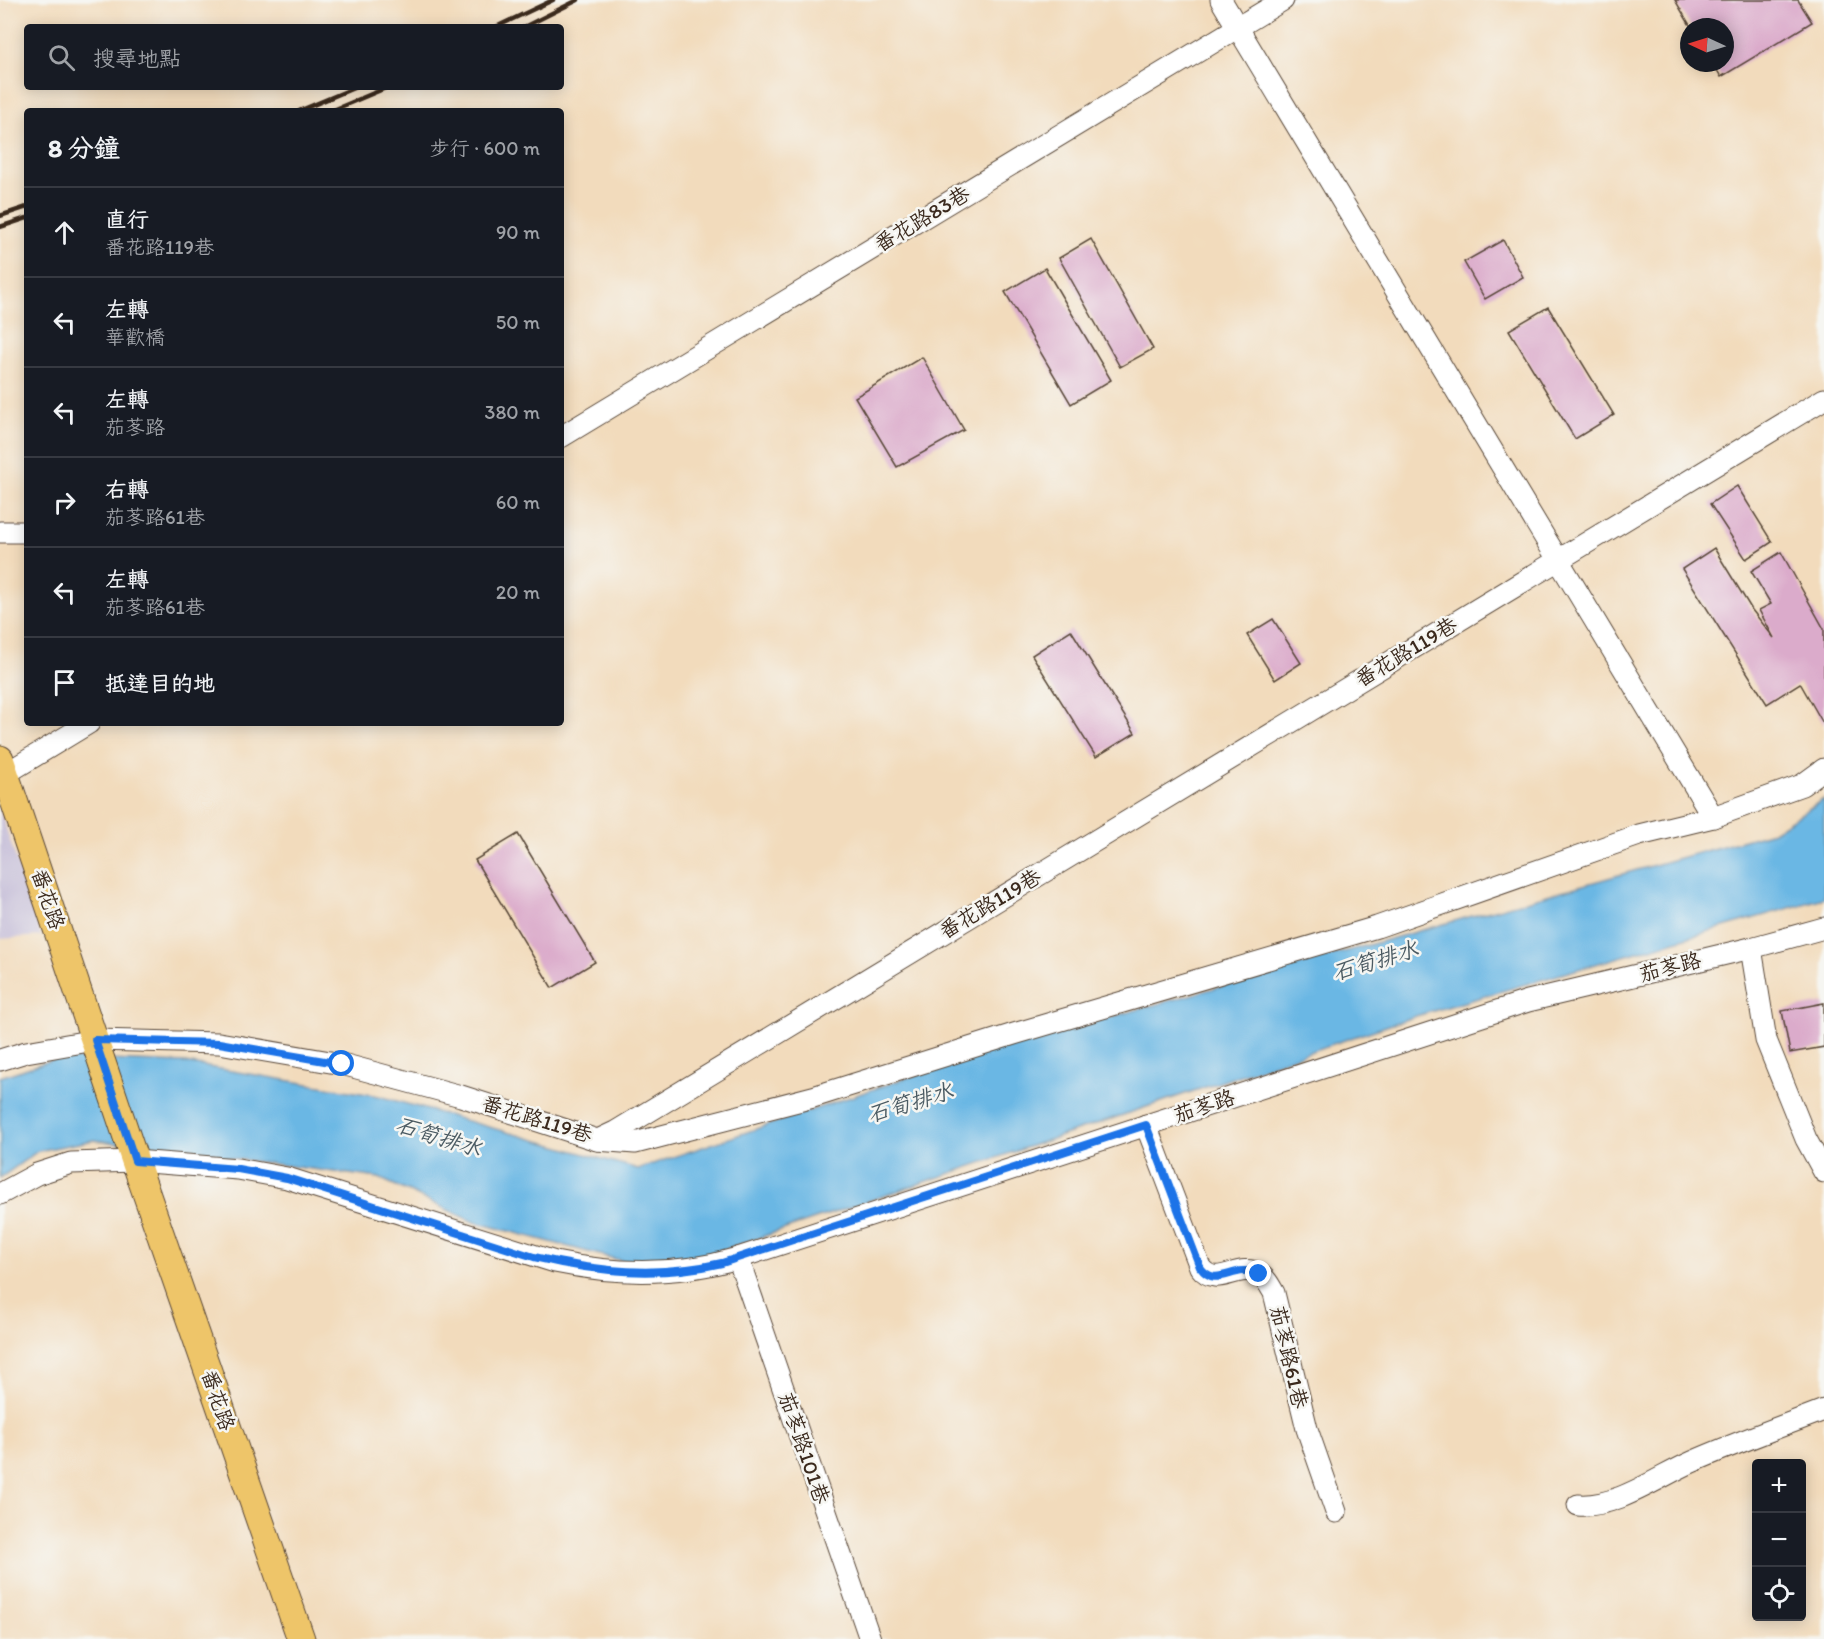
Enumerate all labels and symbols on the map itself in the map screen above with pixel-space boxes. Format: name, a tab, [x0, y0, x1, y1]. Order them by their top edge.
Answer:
north arrow	[1680, 18, 1734, 72]
street label: 番花路83巷	[869, 180, 974, 257]
street label: 番花路119巷	[1350, 611, 1461, 692]
street label: 番花路119巷	[934, 863, 1045, 944]
street label: 番花路	[26, 865, 71, 933]
water label: 石筍排水	[1329, 934, 1422, 986]
street label: 茄苳路	[1636, 947, 1703, 986]
route start	[328, 1050, 354, 1076]
water label: 石筍排水	[864, 1076, 957, 1128]
street label: 茄苳路	[1170, 1084, 1238, 1127]
street label: 番花路119巷	[479, 1090, 596, 1147]
water label: 石筍排水	[393, 1111, 486, 1163]
route end	[1245, 1260, 1271, 1286]
street label: 茄苳路61巷	[1266, 1303, 1313, 1411]
street label: 番花路	[196, 1366, 241, 1434]
street label: 茄苳路101巷	[774, 1389, 835, 1507]

